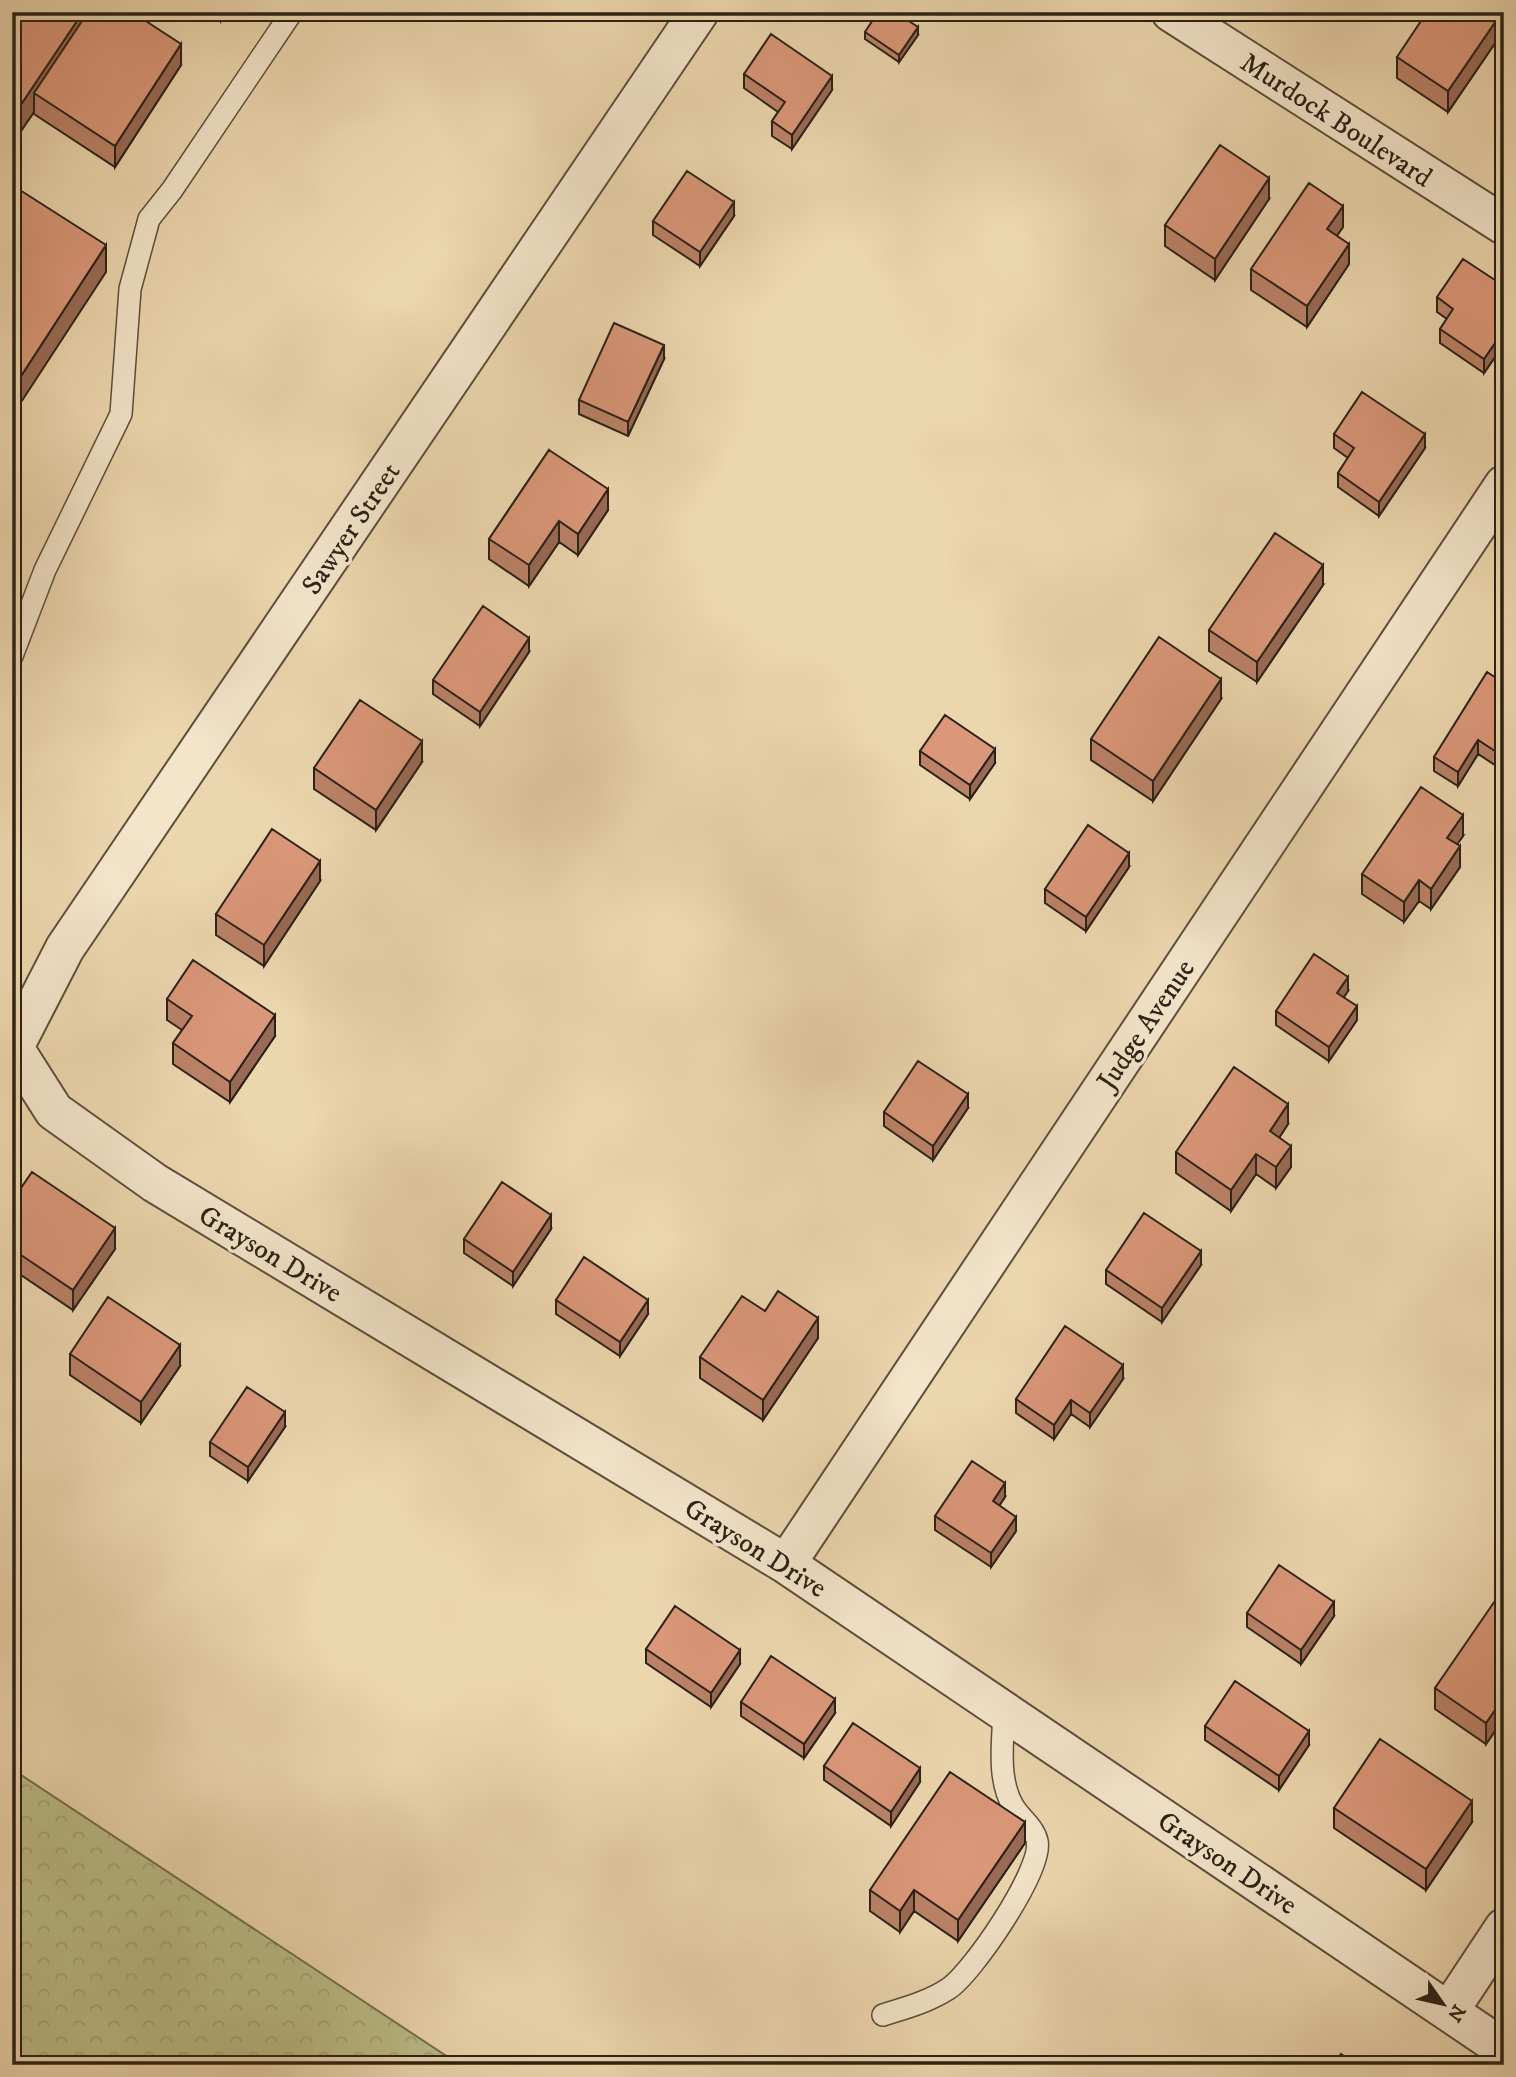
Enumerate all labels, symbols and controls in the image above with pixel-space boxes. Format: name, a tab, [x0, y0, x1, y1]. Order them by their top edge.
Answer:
street label: Murdock Boulevard	[1234, 45, 1439, 195]
street label: Sawyer Street	[294, 456, 408, 602]
street label: Judge Avenue	[1088, 953, 1203, 1099]
street label: Grayson Drive	[192, 1198, 348, 1311]
street label: Grayson Drive	[678, 1491, 833, 1606]
street label: Grayson Drive	[1151, 1804, 1304, 1923]
north arrow	[1408, 1968, 1478, 2038]
text: N	[1442, 2000, 1470, 2026]

